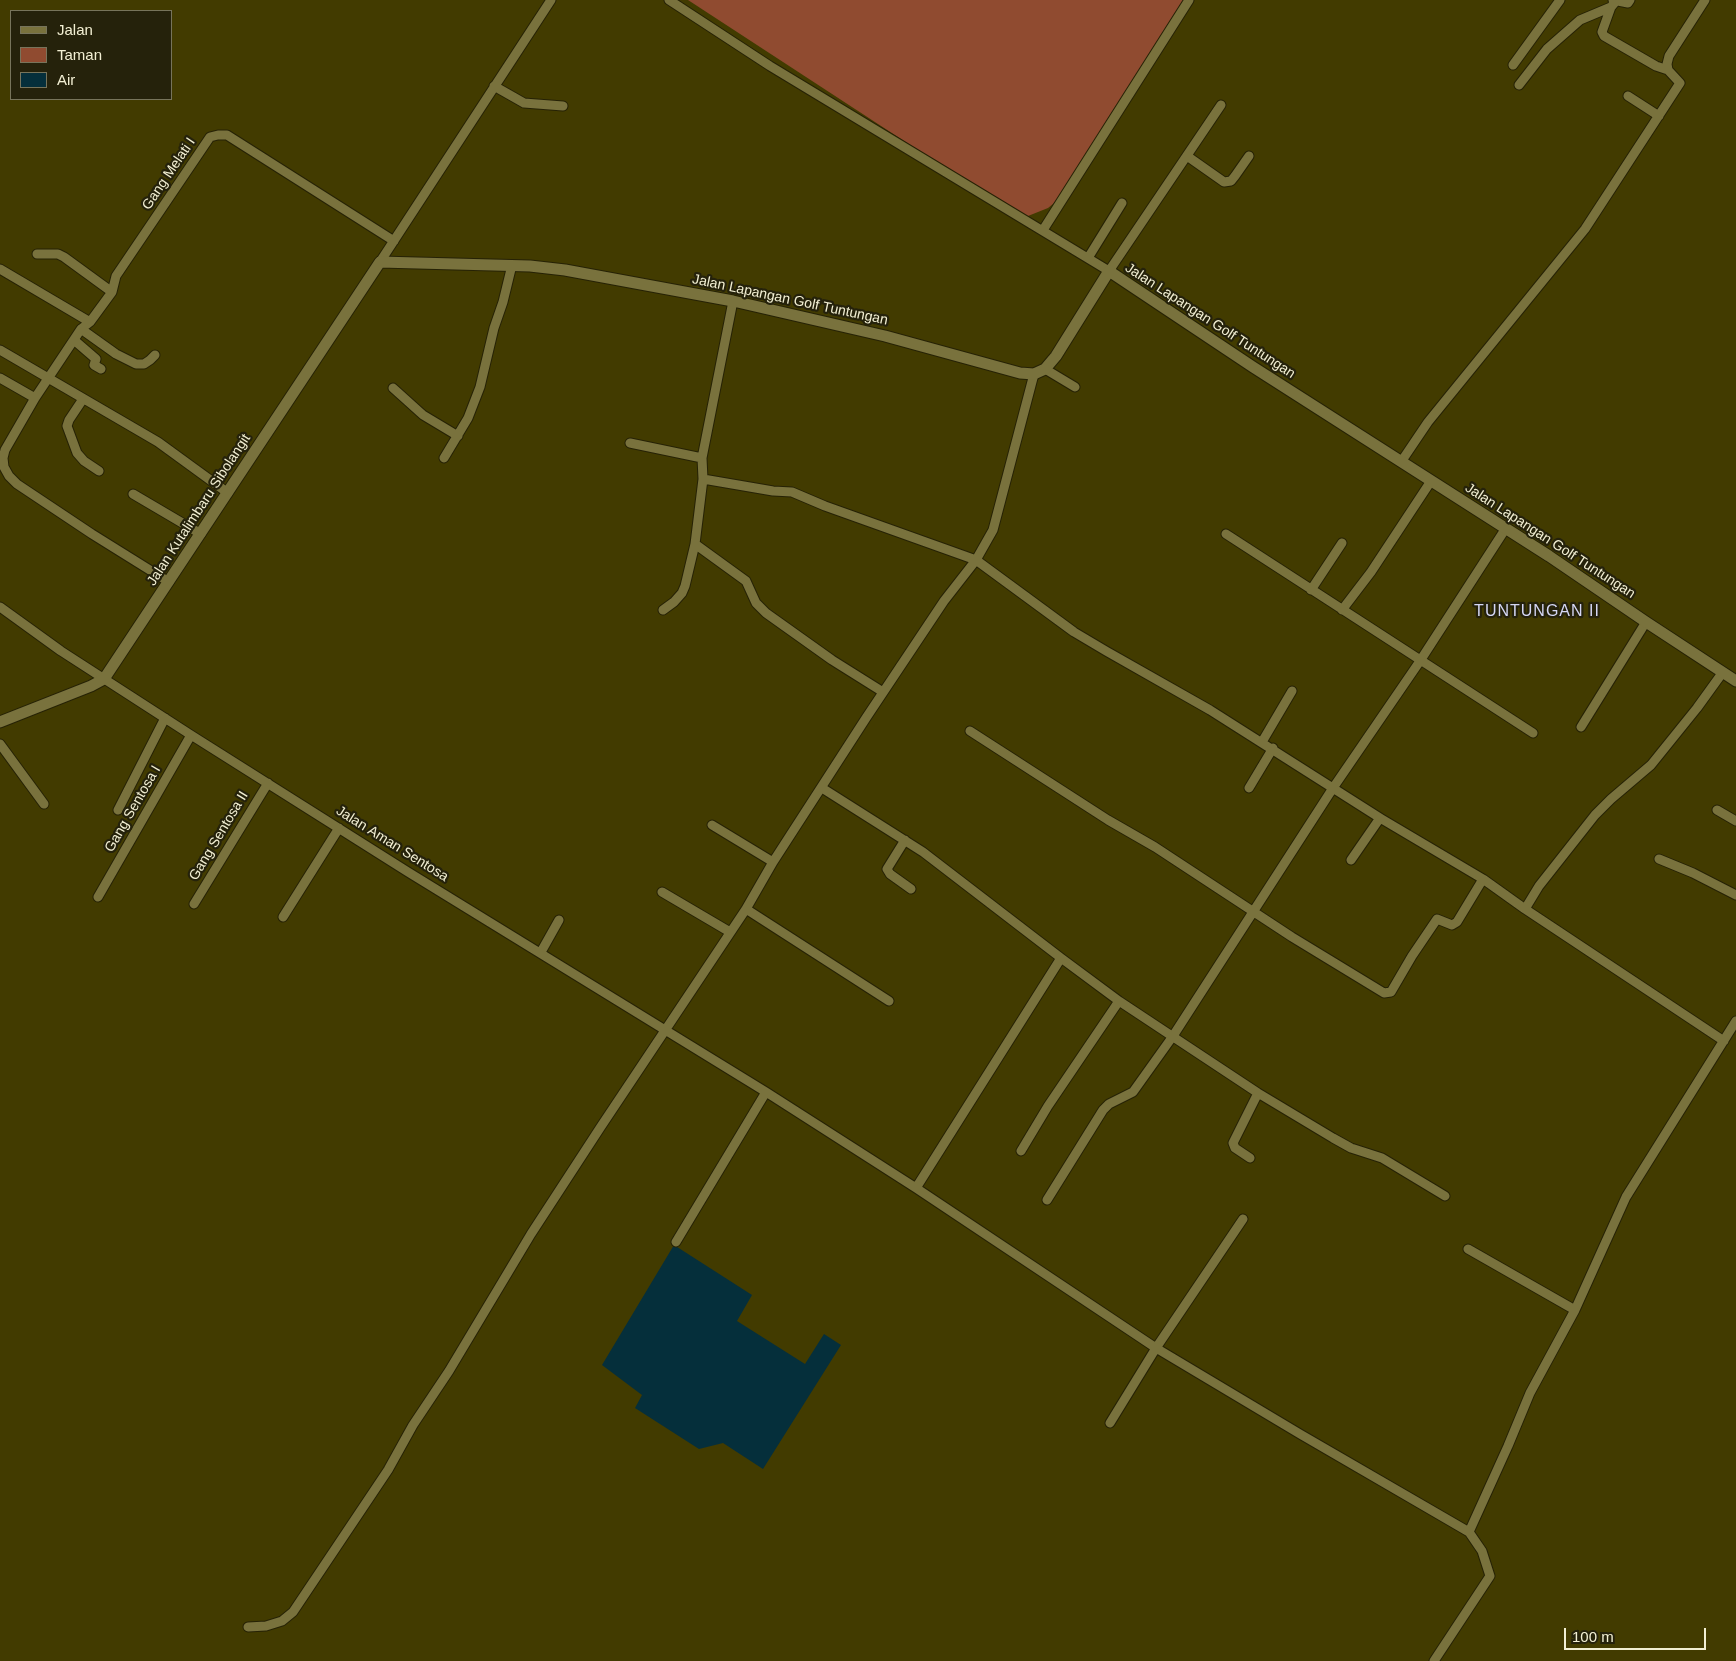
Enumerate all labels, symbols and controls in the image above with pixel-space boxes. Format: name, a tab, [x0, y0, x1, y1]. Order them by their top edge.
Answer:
legend	[10, 10, 172, 100]
text: Jalan	[57, 21, 93, 38]
text: Taman	[57, 46, 102, 63]
text: Air	[57, 71, 75, 88]
street label: Gang Melati I	[139, 135, 199, 213]
street label: Jalan Lapangan Golf Tuntungan	[1122, 260, 1298, 382]
street label: Jalan Lapangan Golf Tuntungan	[691, 271, 889, 329]
street label: Jalan Kutalimbaru Sibolangit	[144, 431, 254, 589]
street label: Jalan Lapangan Golf Tuntungan	[1462, 480, 1638, 602]
district label: TUNTUNGAN II	[1473, 602, 1601, 622]
street label: Gang Sentosa I	[101, 763, 165, 855]
street label: Gang Sentosa II	[186, 788, 252, 884]
street label: Jalan Aman Sentosa	[333, 803, 451, 885]
scale bar	[1566, 1618, 1708, 1650]
text: 100 m	[1572, 1628, 1614, 1645]

